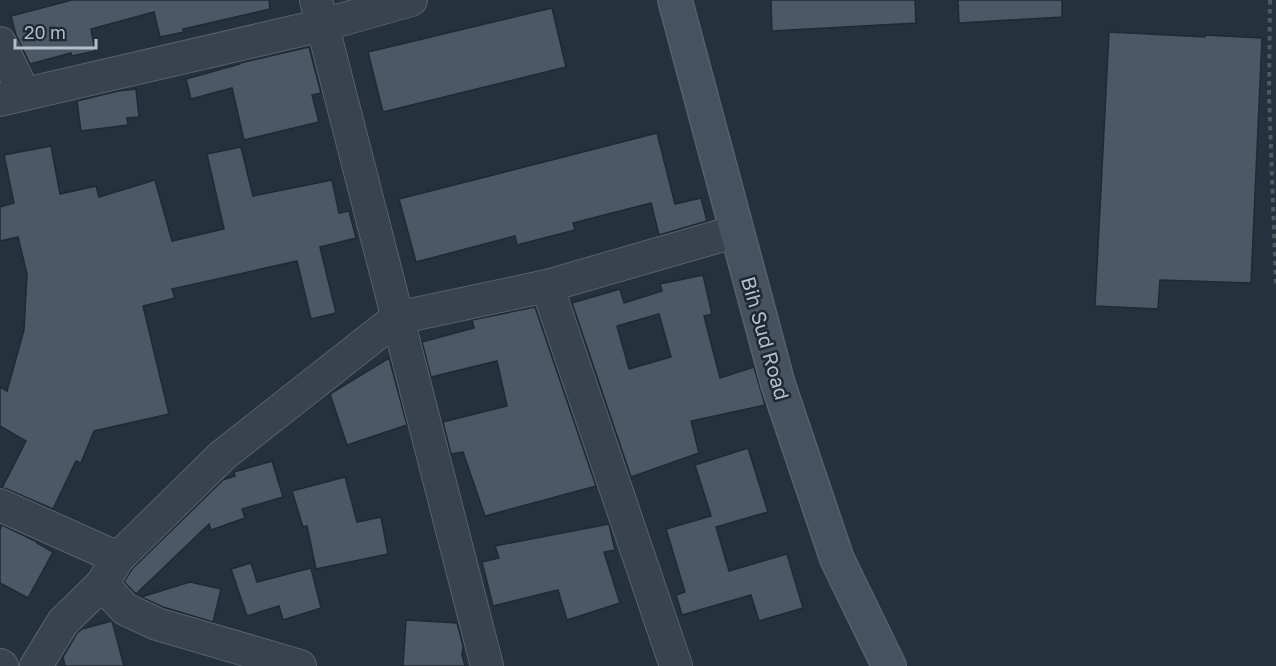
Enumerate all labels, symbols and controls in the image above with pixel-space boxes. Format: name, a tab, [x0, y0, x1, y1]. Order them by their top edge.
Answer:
scale bar	[15, 12, 96, 50]
text: 20 m	[24, 21, 66, 43]
street label: Bih Sud Road	[737, 274, 795, 402]

